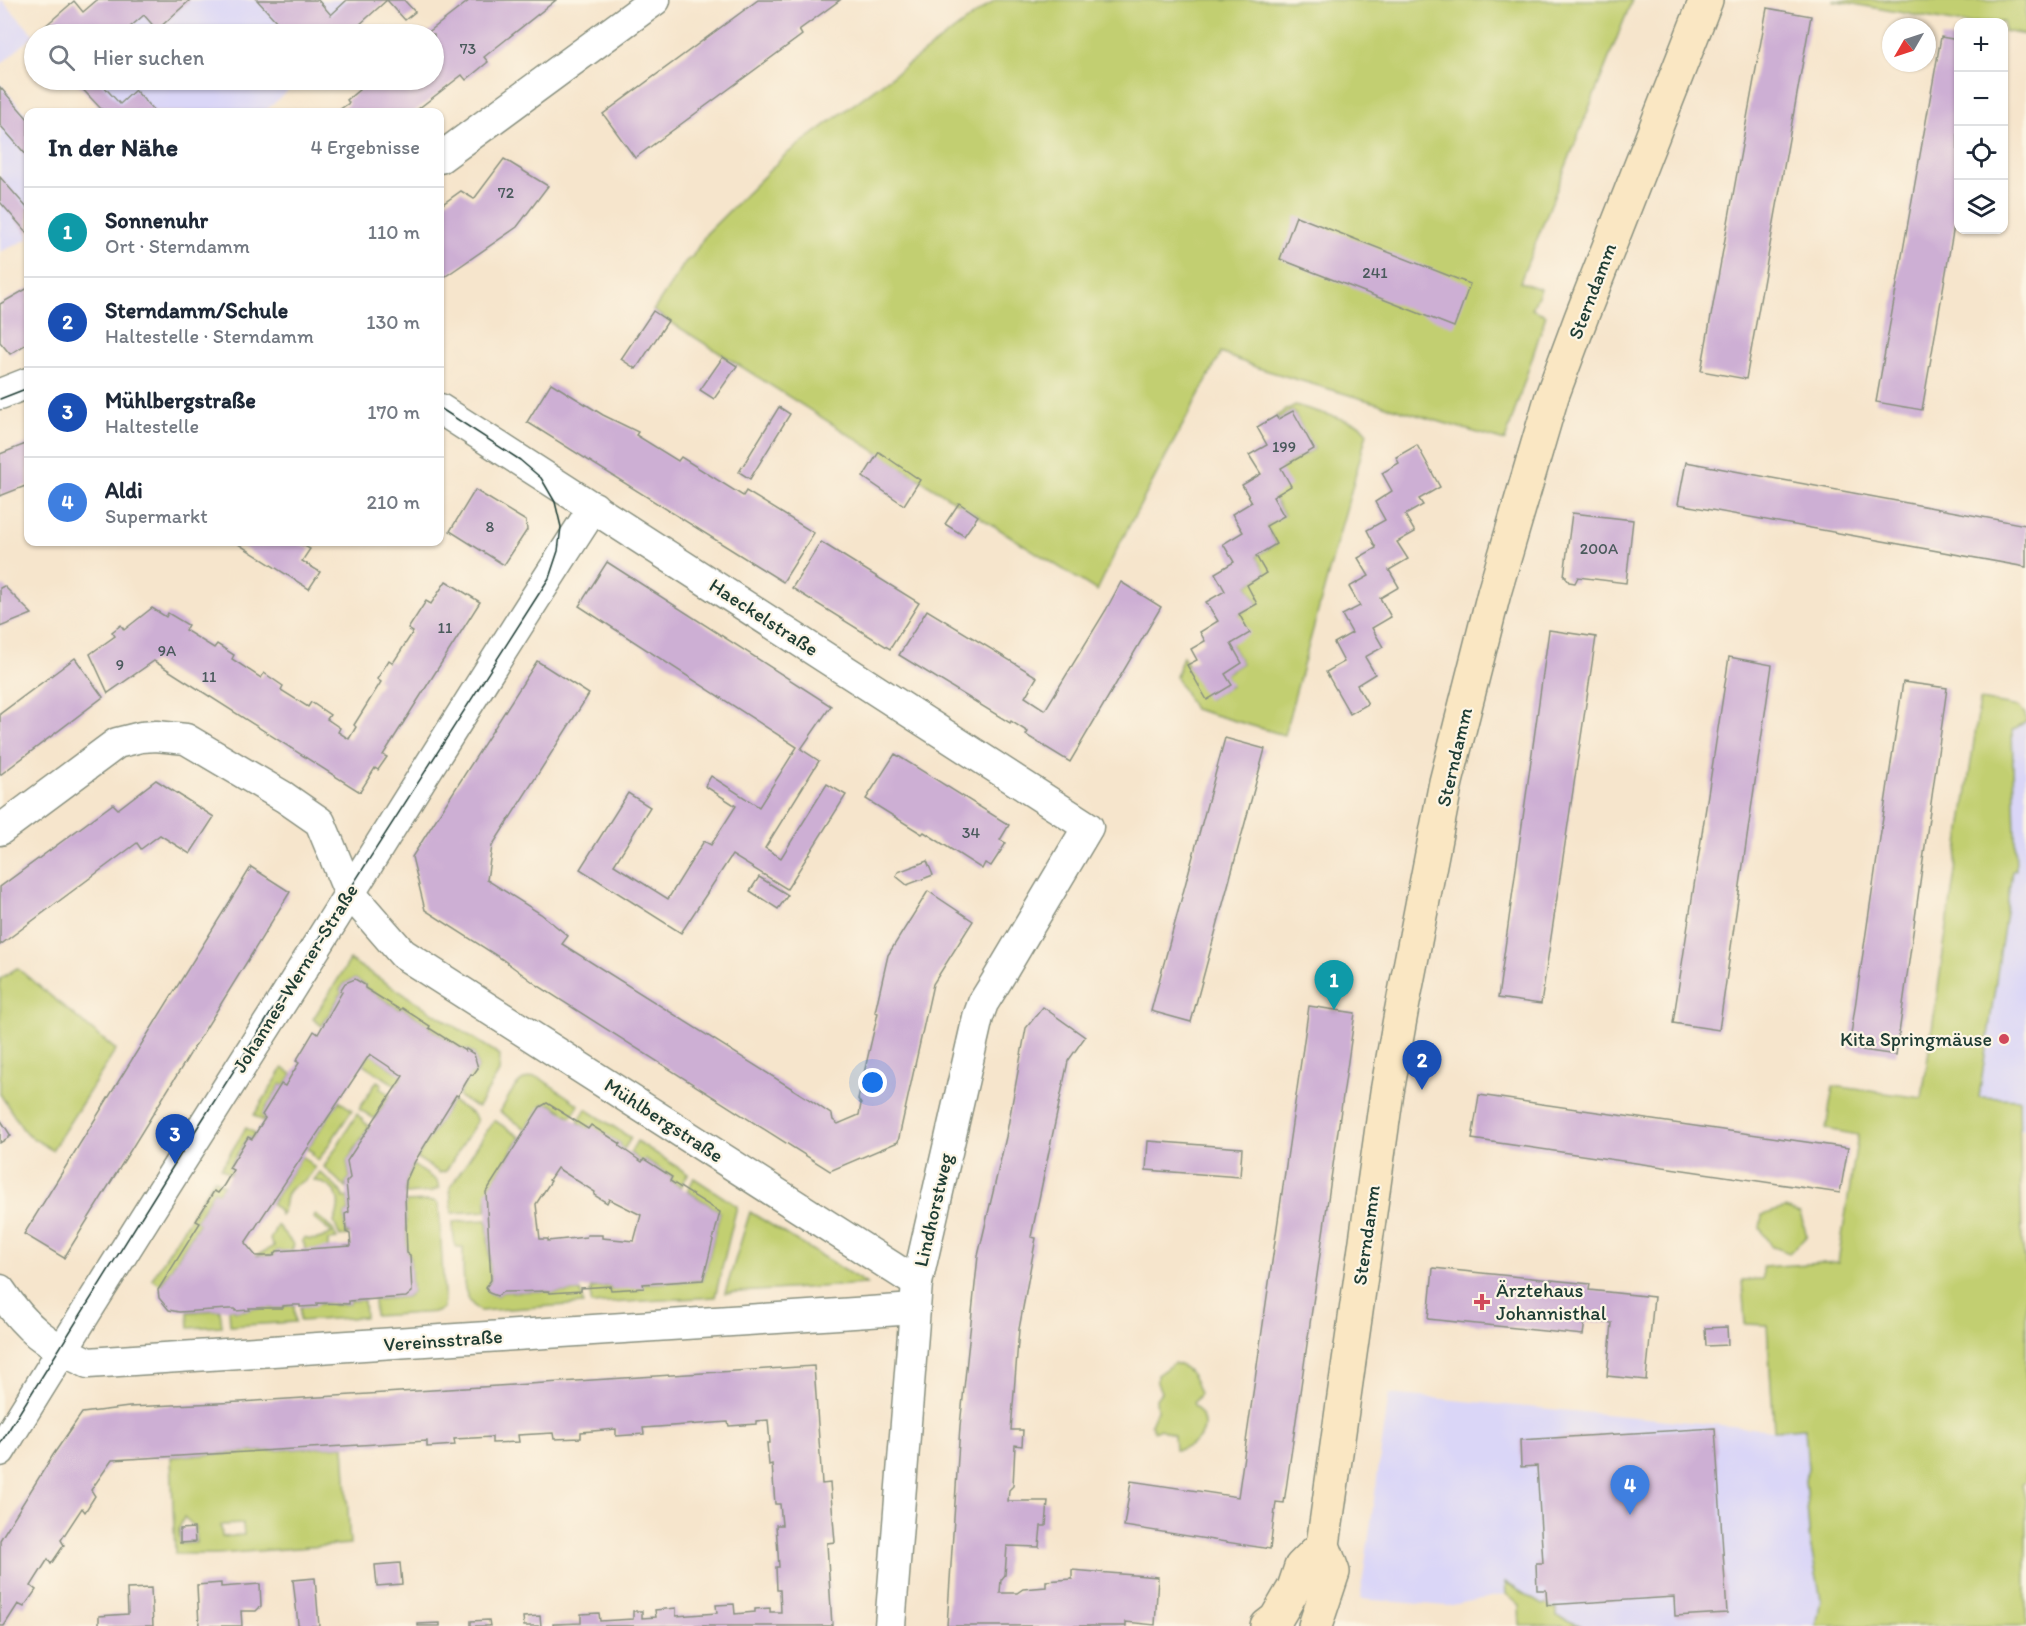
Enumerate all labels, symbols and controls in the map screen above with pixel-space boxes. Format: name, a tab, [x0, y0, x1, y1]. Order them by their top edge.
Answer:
north arrow	[1882, 18, 1936, 72]
map controls	[1954, 18, 2008, 234]
button: +	[1954, 18, 2008, 72]
search box	[24, 24, 444, 90]
house number: 73	[460, 39, 477, 58]
icon: search	[45, 41, 78, 74]
text: Hier suchen	[93, 44, 204, 71]
button: −	[1954, 72, 2008, 126]
button: locate	[1954, 126, 2008, 180]
text: In der Nähe	[48, 131, 178, 163]
text: 4 Ergebnisse	[310, 135, 420, 159]
button: layers	[1954, 180, 2008, 234]
house number: 72	[498, 183, 515, 202]
text: Sonnenuhr	[105, 207, 208, 234]
text: 1	[63, 220, 72, 244]
text: 110 m	[368, 220, 420, 244]
text: Ort · Sterndamm	[105, 234, 250, 258]
street label: Sterndamm	[1563, 239, 1621, 342]
house number: 241	[1362, 263, 1388, 282]
text: Sterndamm/Schule	[105, 297, 288, 324]
text: 2	[62, 310, 73, 334]
text: 130 m	[366, 310, 420, 334]
text: Haltestelle · Sterndamm	[105, 324, 314, 348]
text: Mühlbergstraße	[105, 387, 256, 414]
text: 3	[62, 400, 73, 424]
text: 170 m	[367, 400, 420, 424]
text: Haltestelle	[105, 414, 199, 438]
house number: 199	[1272, 437, 1296, 456]
text: Aldi	[105, 477, 143, 504]
text: 4	[61, 490, 74, 514]
text: 210 m	[367, 490, 420, 514]
text: Supermarkt	[105, 504, 208, 528]
house number: 8	[486, 517, 495, 536]
house number: 200A	[1580, 539, 1618, 558]
street label: Haeckelstraße	[705, 573, 823, 661]
house number: 11	[438, 618, 453, 637]
house number: 9A	[158, 641, 176, 660]
house number: 9	[116, 655, 124, 674]
house number: 11	[202, 667, 217, 686]
street label: Sterndamm	[1431, 705, 1477, 809]
house number: 34	[962, 823, 981, 842]
street label: Johannes-Werner-Straße	[227, 879, 363, 1077]
pin: 1	[1314, 960, 1354, 1010]
place label: Kita Springmäuse	[1840, 1027, 1992, 1051]
marker: Kita Springmäuse	[1997, 1032, 2011, 1046]
pin: 2	[1402, 1040, 1442, 1090]
your location	[858, 1068, 887, 1097]
street label: Mühlbergstraße	[600, 1073, 728, 1167]
pin: 3	[156, 1114, 195, 1164]
street label: Lindhorstweg	[908, 1150, 958, 1269]
street label: Sterndamm	[1347, 1183, 1385, 1287]
place label: Ärztehaus Johannisthal	[1496, 1278, 1607, 1325]
marker: Ärztehaus Johannisthal	[1473, 1293, 1491, 1311]
street label: Vereinsstraße	[383, 1324, 503, 1356]
pin: 4	[1610, 1466, 1650, 1515]

